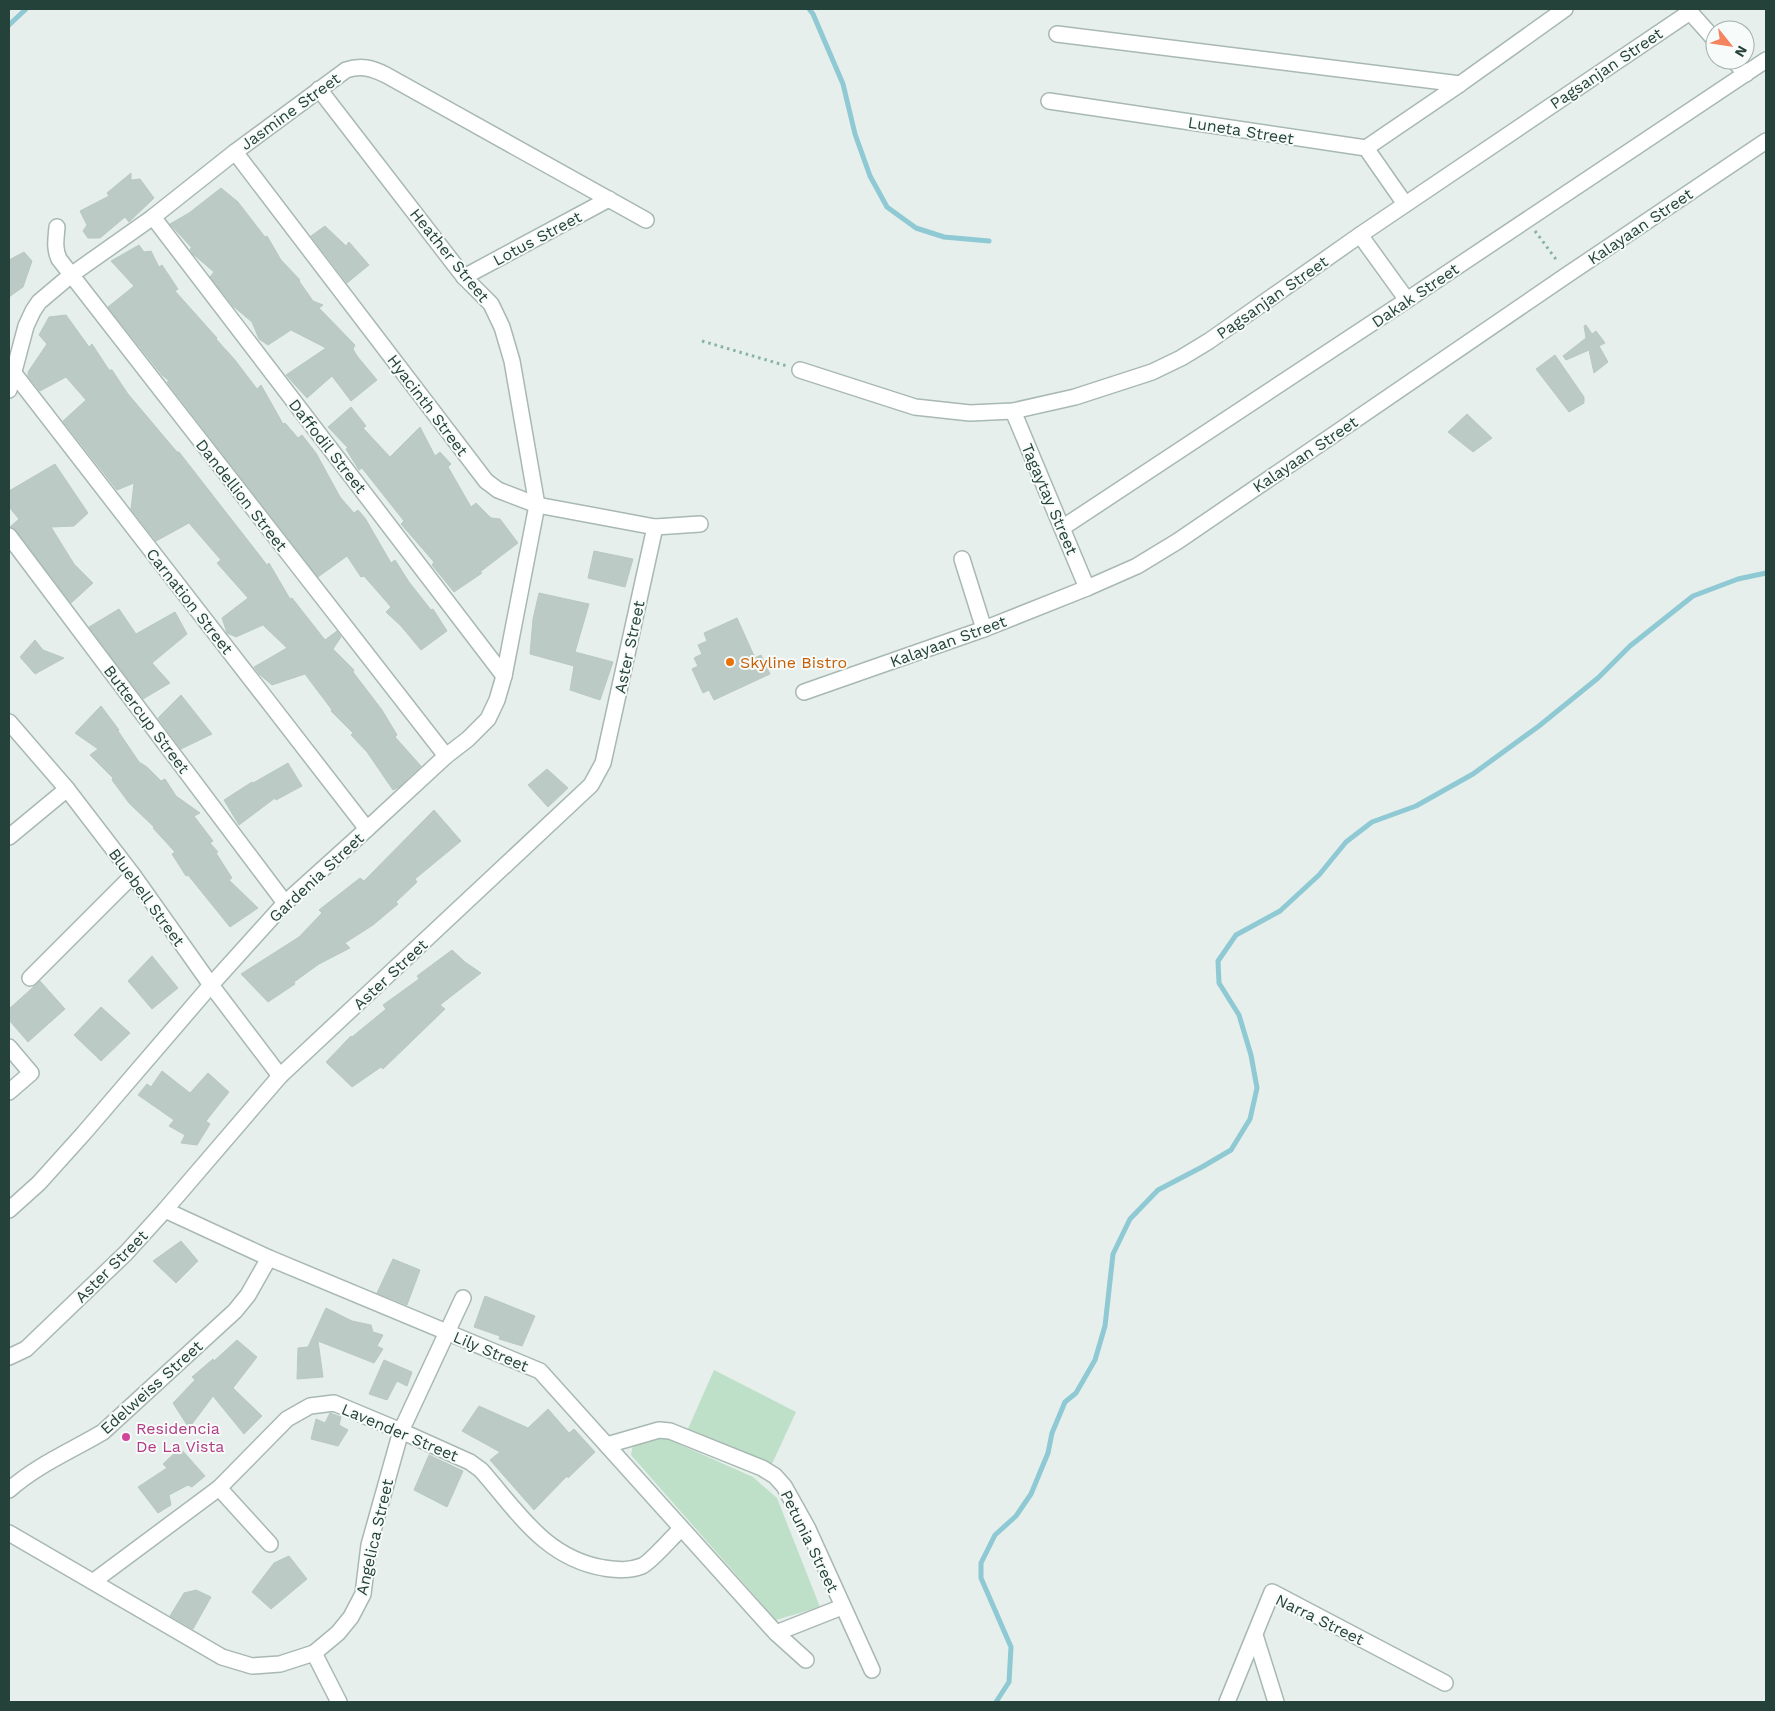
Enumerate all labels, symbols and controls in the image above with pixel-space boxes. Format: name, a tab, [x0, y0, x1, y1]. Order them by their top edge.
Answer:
north arrow	[1705, 20, 1755, 70]
street label: Pagsanjan Street	[1546, 24, 1666, 113]
text: N	[1732, 43, 1751, 60]
street label: Jasmine Street	[237, 69, 344, 154]
street label: Luneta Street	[1187, 113, 1296, 148]
street label: Kalayaan Street	[1584, 184, 1697, 269]
street label: Heather Street	[406, 205, 493, 306]
street label: Lotus Street	[490, 207, 585, 270]
street label: Pagsanjan Street	[1213, 252, 1332, 343]
street label: Dakak Street	[1368, 259, 1463, 332]
street label: Hyacinth Street	[383, 351, 472, 460]
street label: Daffodil Street	[285, 395, 371, 498]
street label: Kalayaan Street	[1249, 412, 1362, 497]
street label: Dandellion Street	[192, 436, 291, 555]
street label: Tagaytay Street	[1018, 441, 1082, 558]
street label: Carnation Street	[142, 545, 237, 658]
street label: Aster Street	[610, 599, 649, 695]
street label: Kalayaan Street	[887, 611, 1009, 671]
place label: Skyline Bistro	[740, 653, 847, 672]
marker: Skyline Bistro	[724, 656, 736, 668]
street label: Buttercup Street	[100, 661, 194, 777]
street label: Gardenia Street	[265, 828, 368, 926]
street label: Bluebell Street	[105, 845, 189, 950]
street label: Aster Street	[349, 935, 432, 1014]
street label: Aster Street	[71, 1226, 152, 1307]
street label: Lily Street	[450, 1327, 532, 1376]
street label: Edelweiss Street	[96, 1336, 207, 1438]
street label: Lavender Street	[339, 1399, 461, 1466]
place label: Residencia De La Vista	[136, 1419, 224, 1456]
marker: Residencia De La Vista	[120, 1431, 132, 1443]
street label: Angelica Street	[352, 1477, 397, 1597]
street label: Petunia Street	[777, 1487, 843, 1596]
street label: Narra Street	[1273, 1590, 1367, 1649]

